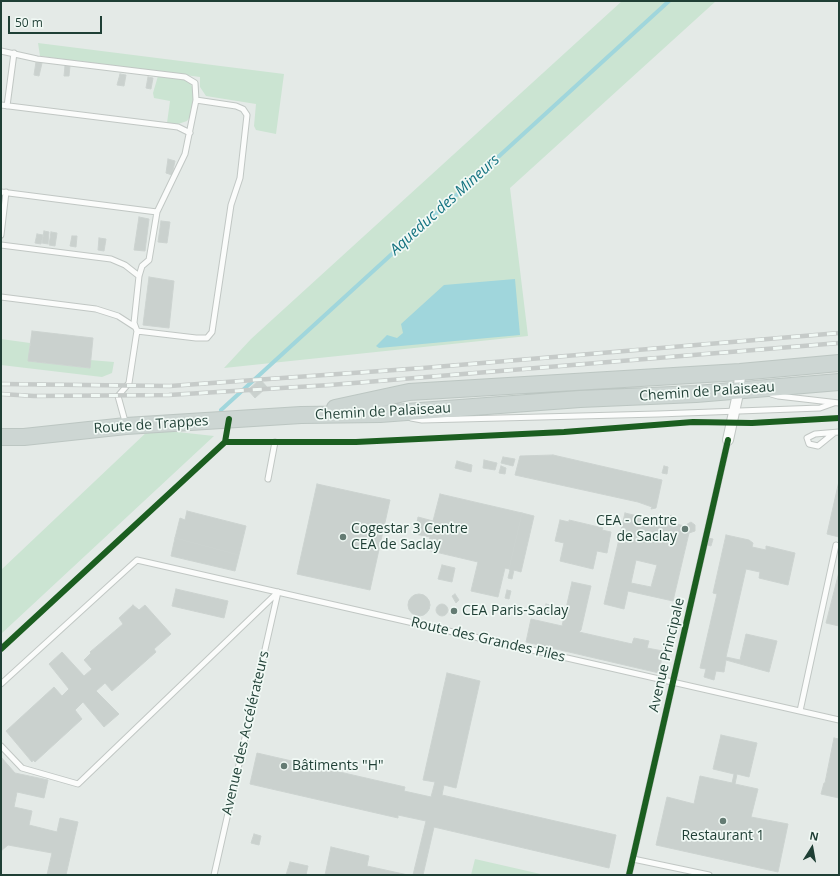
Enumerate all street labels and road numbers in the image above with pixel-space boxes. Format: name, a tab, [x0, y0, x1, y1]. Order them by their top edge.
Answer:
street label: Chemin de Palaiseau	[639, 379, 775, 405]
street label: Chemin de Palaiseau	[315, 400, 451, 424]
street label: Route de Trappes	[93, 413, 209, 437]
street label: Avenue Principale	[646, 596, 688, 714]
street label: Route des Grandes Piles	[409, 614, 567, 666]
street label: Avenue des Accélérateurs	[219, 649, 273, 817]

